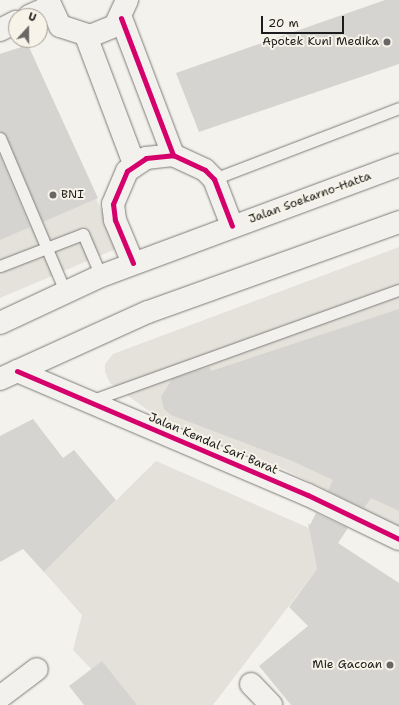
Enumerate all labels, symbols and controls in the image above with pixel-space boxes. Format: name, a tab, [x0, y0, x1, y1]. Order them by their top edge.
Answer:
north arrow	[8, 8, 48, 48]
scale bar	[263, 8, 346, 34]
text: U	[26, 9, 38, 26]
text: 20 m	[268, 15, 299, 31]
place label: Apotek Kuni Medika	[262, 35, 379, 49]
marker: Apotek Kuni Medika	[382, 37, 392, 47]
street label: Jalan Soekarno-Hatta	[247, 169, 373, 227]
place label: BNI	[61, 188, 84, 202]
marker: BNI	[48, 190, 58, 200]
street label: Jalan Kendal Sari Barat	[146, 410, 280, 478]
place label: Mie Gacoan	[312, 658, 382, 672]
marker: Mie Gacoan	[385, 660, 395, 670]

